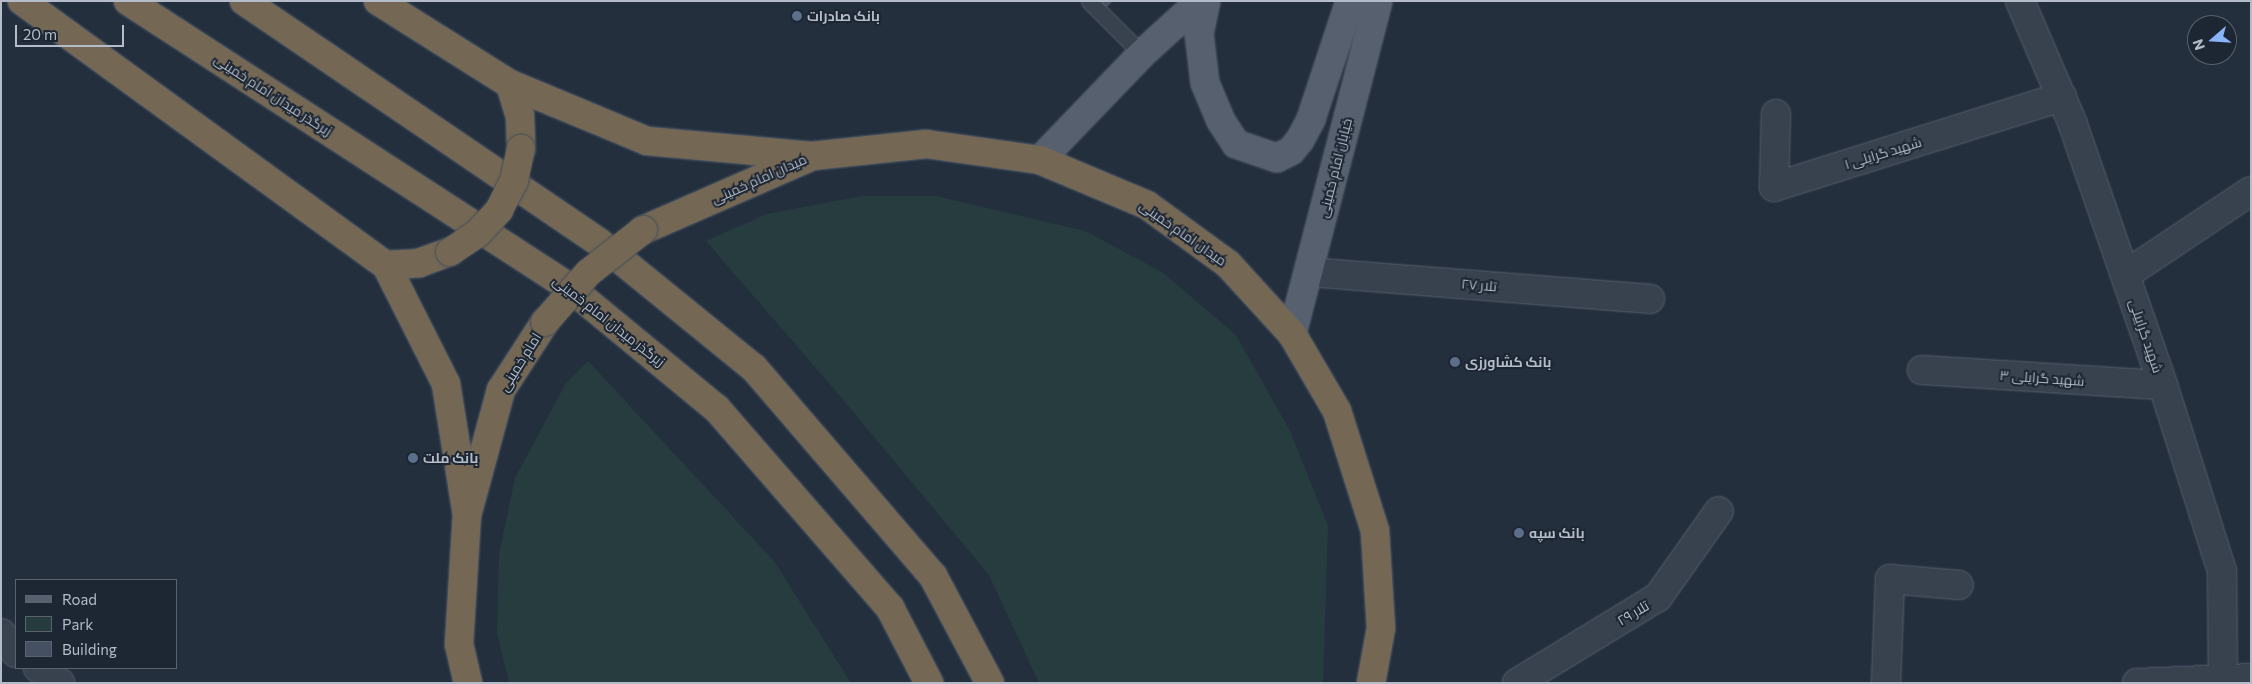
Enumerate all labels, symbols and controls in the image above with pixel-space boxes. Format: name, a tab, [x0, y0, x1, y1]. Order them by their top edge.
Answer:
place label: بانک صادرات	[807, 8, 880, 24]
marker: بانک صادرات	[791, 10, 803, 22]
scale bar	[18, 15, 126, 47]
north arrow	[2187, 15, 2237, 65]
text: 20 m	[23, 25, 57, 43]
text: N	[2189, 37, 2208, 52]
street label: زیرگذر میدان امام خمینی	[211, 51, 335, 139]
street label: خیابان امام خمینی	[1315, 116, 1355, 220]
street label: شهید گرایلی ۱	[1842, 133, 1924, 173]
street label: میدان امام خمینی	[709, 150, 809, 208]
street label: میدان امام خمینی	[1136, 197, 1230, 269]
street label: زیرگذر میدان امام خمینی	[550, 272, 668, 370]
street label: تلار ۲۷	[1461, 275, 1497, 295]
street label: شهید گراییلی	[2126, 297, 2166, 375]
street label: امام خمینی	[495, 329, 545, 395]
place label: بانک کشاورزی	[1465, 354, 1551, 370]
marker: بانک کشاورزی	[1449, 356, 1461, 368]
street label: شهید گرایلی ۳	[1999, 367, 2085, 389]
place label: بانک ملت	[423, 450, 478, 466]
marker: بانک ملت	[407, 452, 419, 464]
place label: بانک سپه	[1529, 525, 1585, 541]
marker: بانک سپه	[1513, 527, 1525, 539]
legend	[15, 579, 178, 669]
text: Road	[62, 590, 97, 608]
street label: تلار ۲۹	[1614, 597, 1652, 629]
text: Park	[62, 615, 93, 633]
text: Building	[62, 640, 117, 658]

